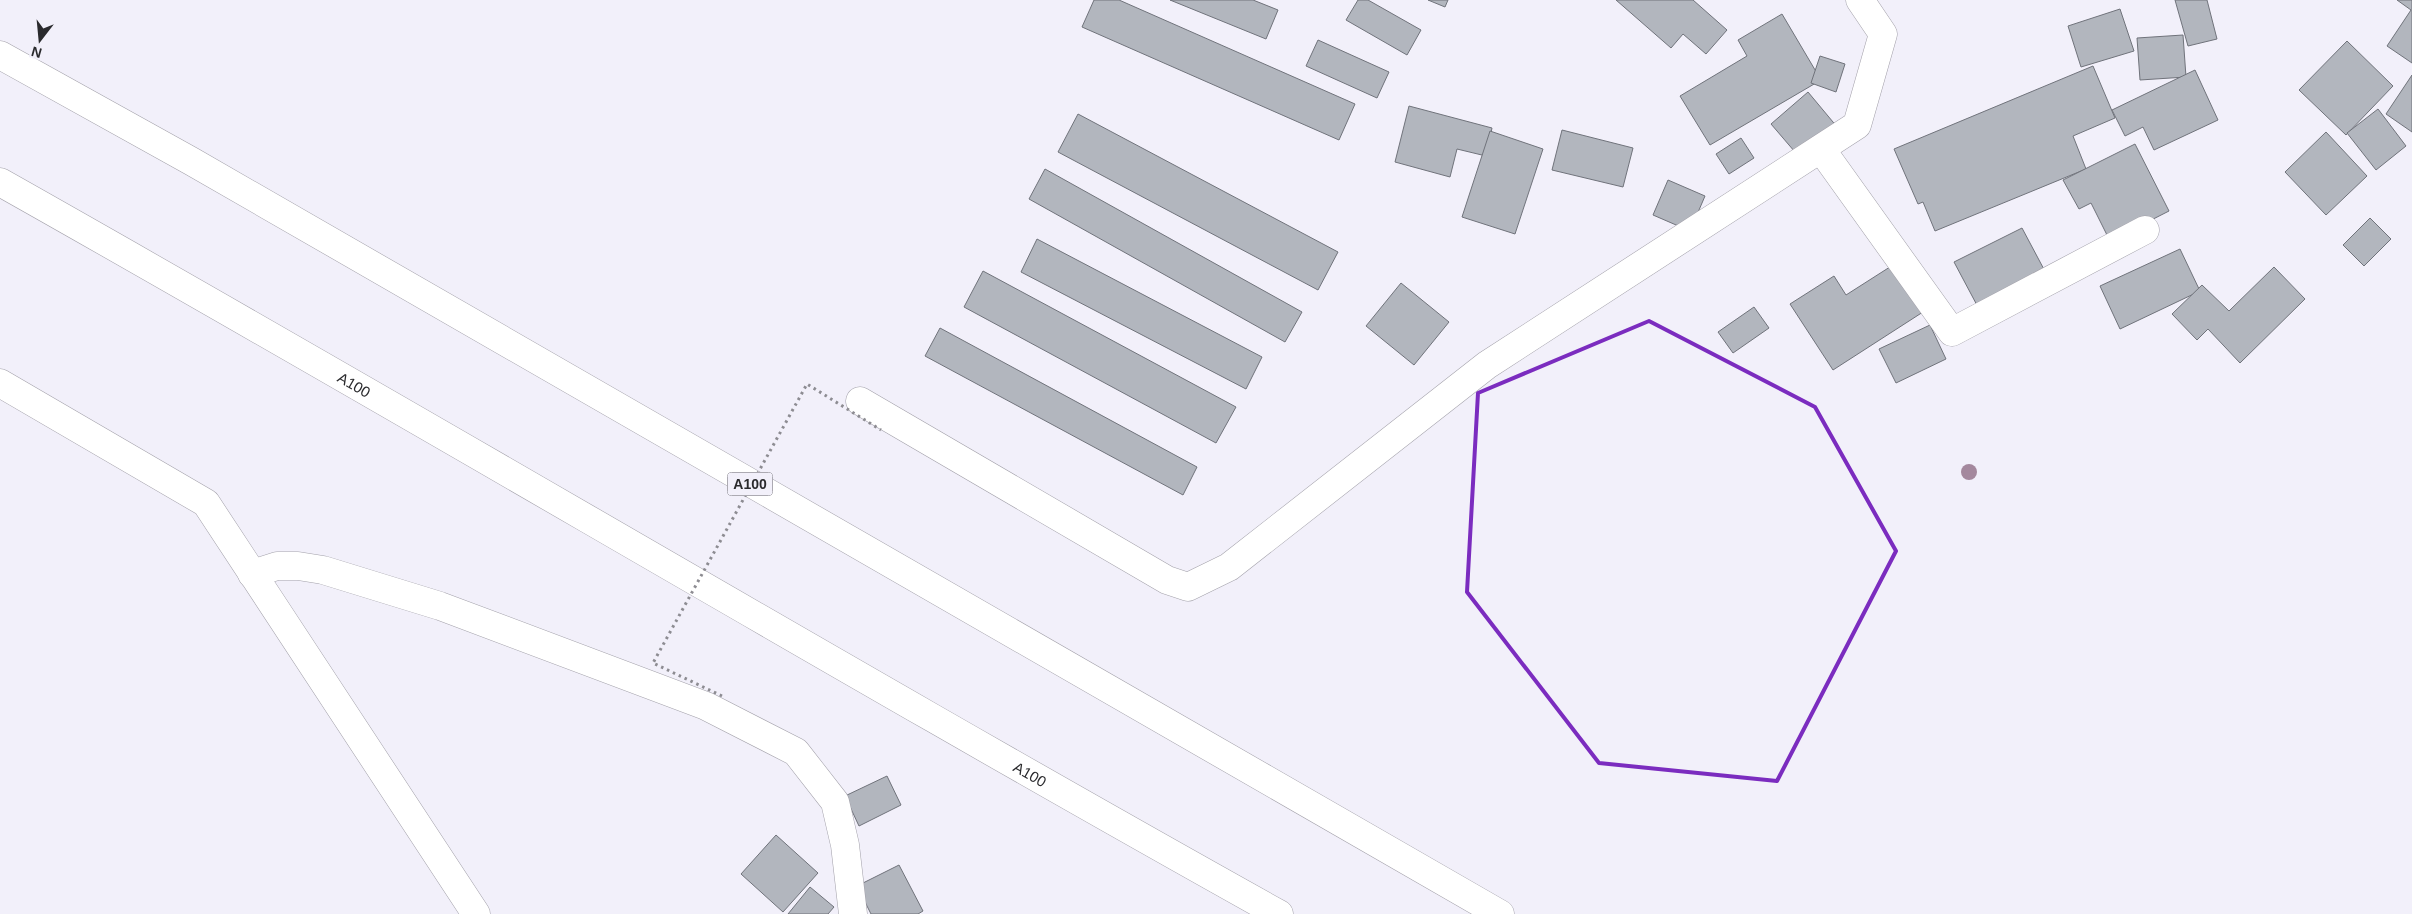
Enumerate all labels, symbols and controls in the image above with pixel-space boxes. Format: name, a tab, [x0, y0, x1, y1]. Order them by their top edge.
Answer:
north arrow	[15, 15, 65, 65]
text: N	[29, 43, 43, 62]
street label: A100	[335, 368, 374, 400]
road number: A100	[728, 472, 772, 496]
street label: A100	[1011, 758, 1050, 790]

